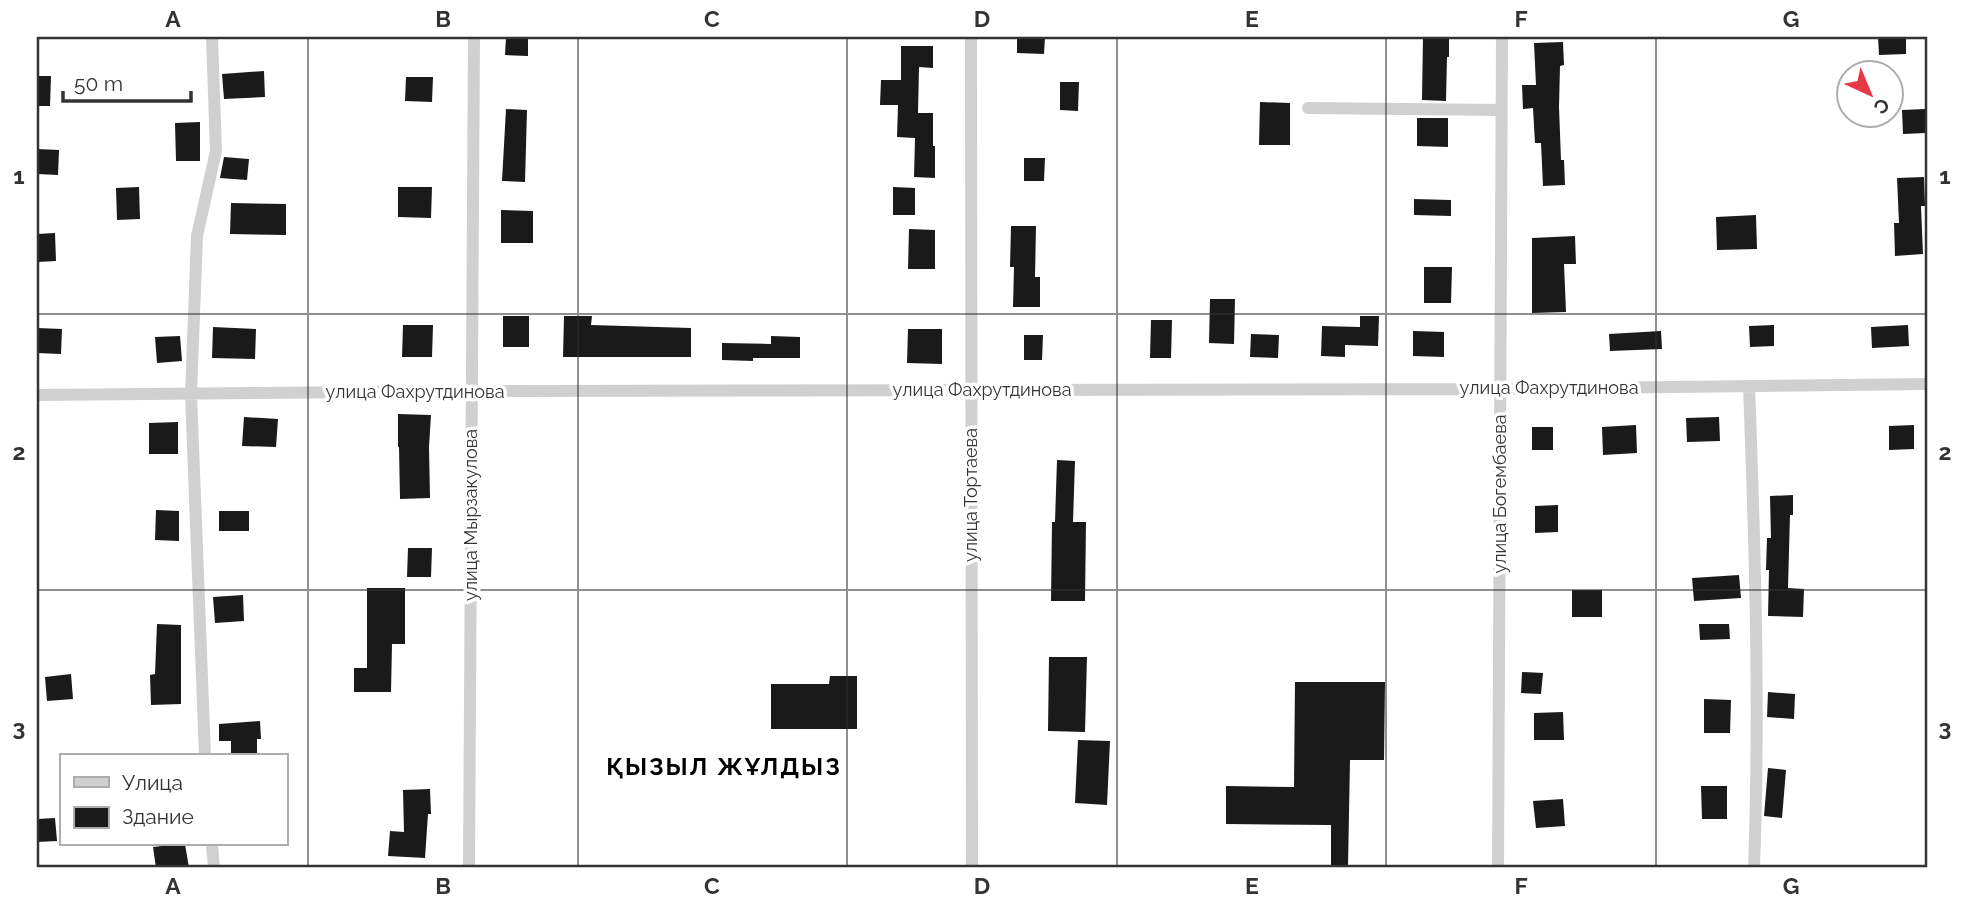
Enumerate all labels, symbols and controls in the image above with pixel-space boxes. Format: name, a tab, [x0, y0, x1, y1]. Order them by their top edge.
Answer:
text: A	[165, 5, 181, 32]
text: B	[435, 5, 451, 32]
text: C	[704, 5, 720, 32]
text: D	[974, 5, 990, 32]
text: E	[1245, 5, 1259, 32]
text: F	[1514, 5, 1528, 32]
text: G	[1783, 5, 1799, 32]
scale bar	[63, 60, 191, 104]
north arrow	[1834, 60, 1904, 130]
text: 50 m	[74, 71, 123, 96]
text: С	[1869, 94, 1894, 119]
text: 1	[13, 162, 25, 189]
text: 1	[1939, 162, 1951, 189]
street label: улица Фахрутдинова	[1460, 377, 1638, 398]
street label: улица Фахрутдинова	[893, 379, 1071, 400]
street label: улица Фахрутдинова	[326, 381, 504, 402]
street label: улица Богембаева	[1489, 414, 1510, 574]
street label: улица Тортаева	[960, 428, 981, 562]
street label: улица Мырзакулова	[460, 429, 481, 601]
text: 2	[13, 438, 25, 465]
text: 2	[1939, 438, 1951, 465]
text: 3	[13, 714, 25, 741]
text: 3	[1939, 714, 1951, 741]
district label: ҚЫЗЫЛ ЖҰЛДЫЗ	[606, 752, 842, 781]
legend	[60, 754, 287, 846]
text: Улица	[122, 770, 183, 795]
text: Здание	[122, 804, 194, 829]
text: A	[165, 872, 181, 899]
text: B	[435, 872, 451, 899]
text: C	[704, 872, 720, 899]
text: D	[974, 872, 990, 899]
text: E	[1245, 872, 1259, 899]
text: F	[1514, 872, 1528, 899]
text: G	[1783, 872, 1799, 899]

